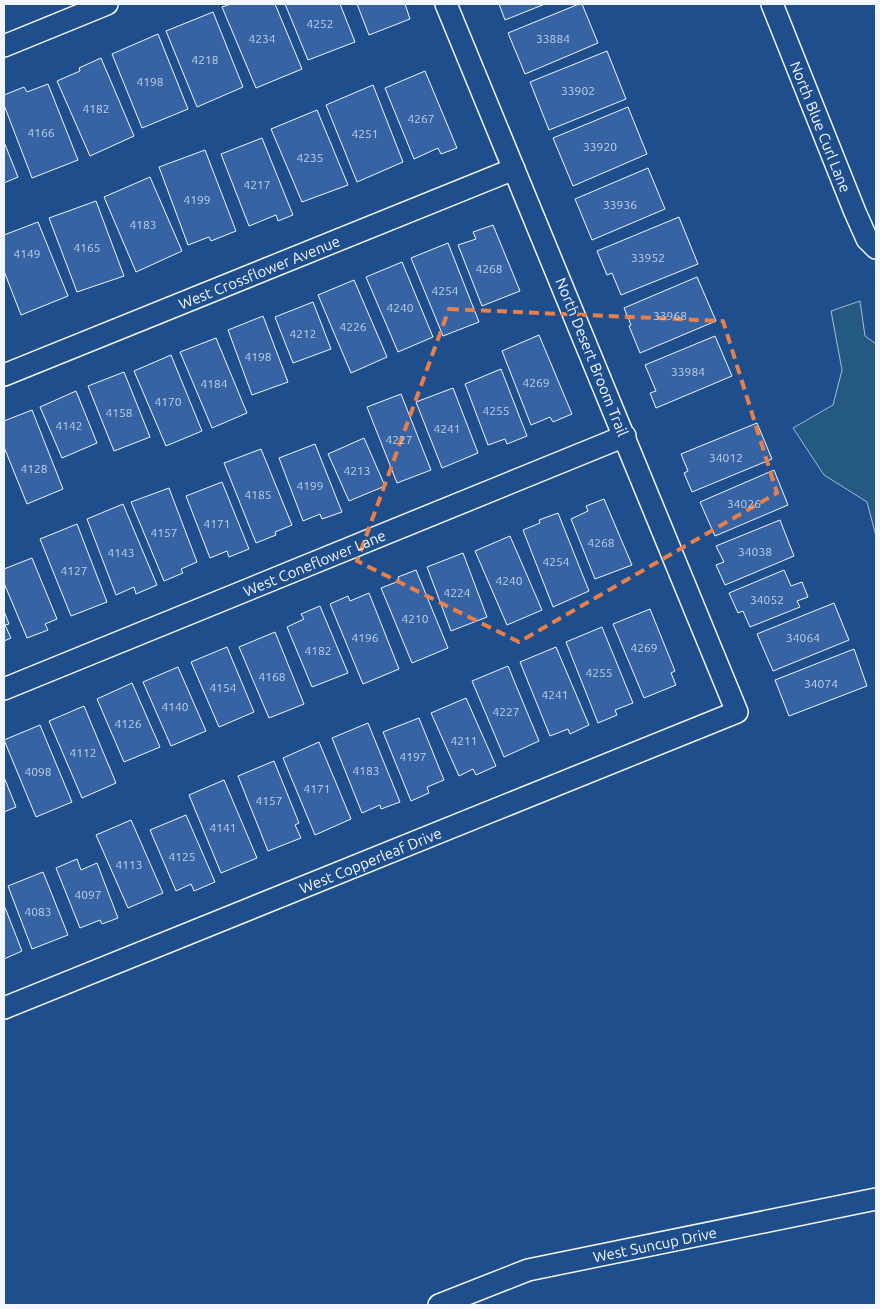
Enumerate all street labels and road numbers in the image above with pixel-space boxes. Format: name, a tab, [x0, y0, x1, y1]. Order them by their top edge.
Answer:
street label: North Blue Curl Lane	[787, 59, 855, 195]
street label: West Crossflower Avenue	[176, 232, 342, 312]
street label: North Desert Broom Trail	[552, 275, 632, 439]
street label: West Coneflower Lane	[240, 526, 388, 599]
street label: West Copperleaf Drive	[297, 824, 444, 896]
street label: West Suncup Drive	[591, 1223, 718, 1265]

